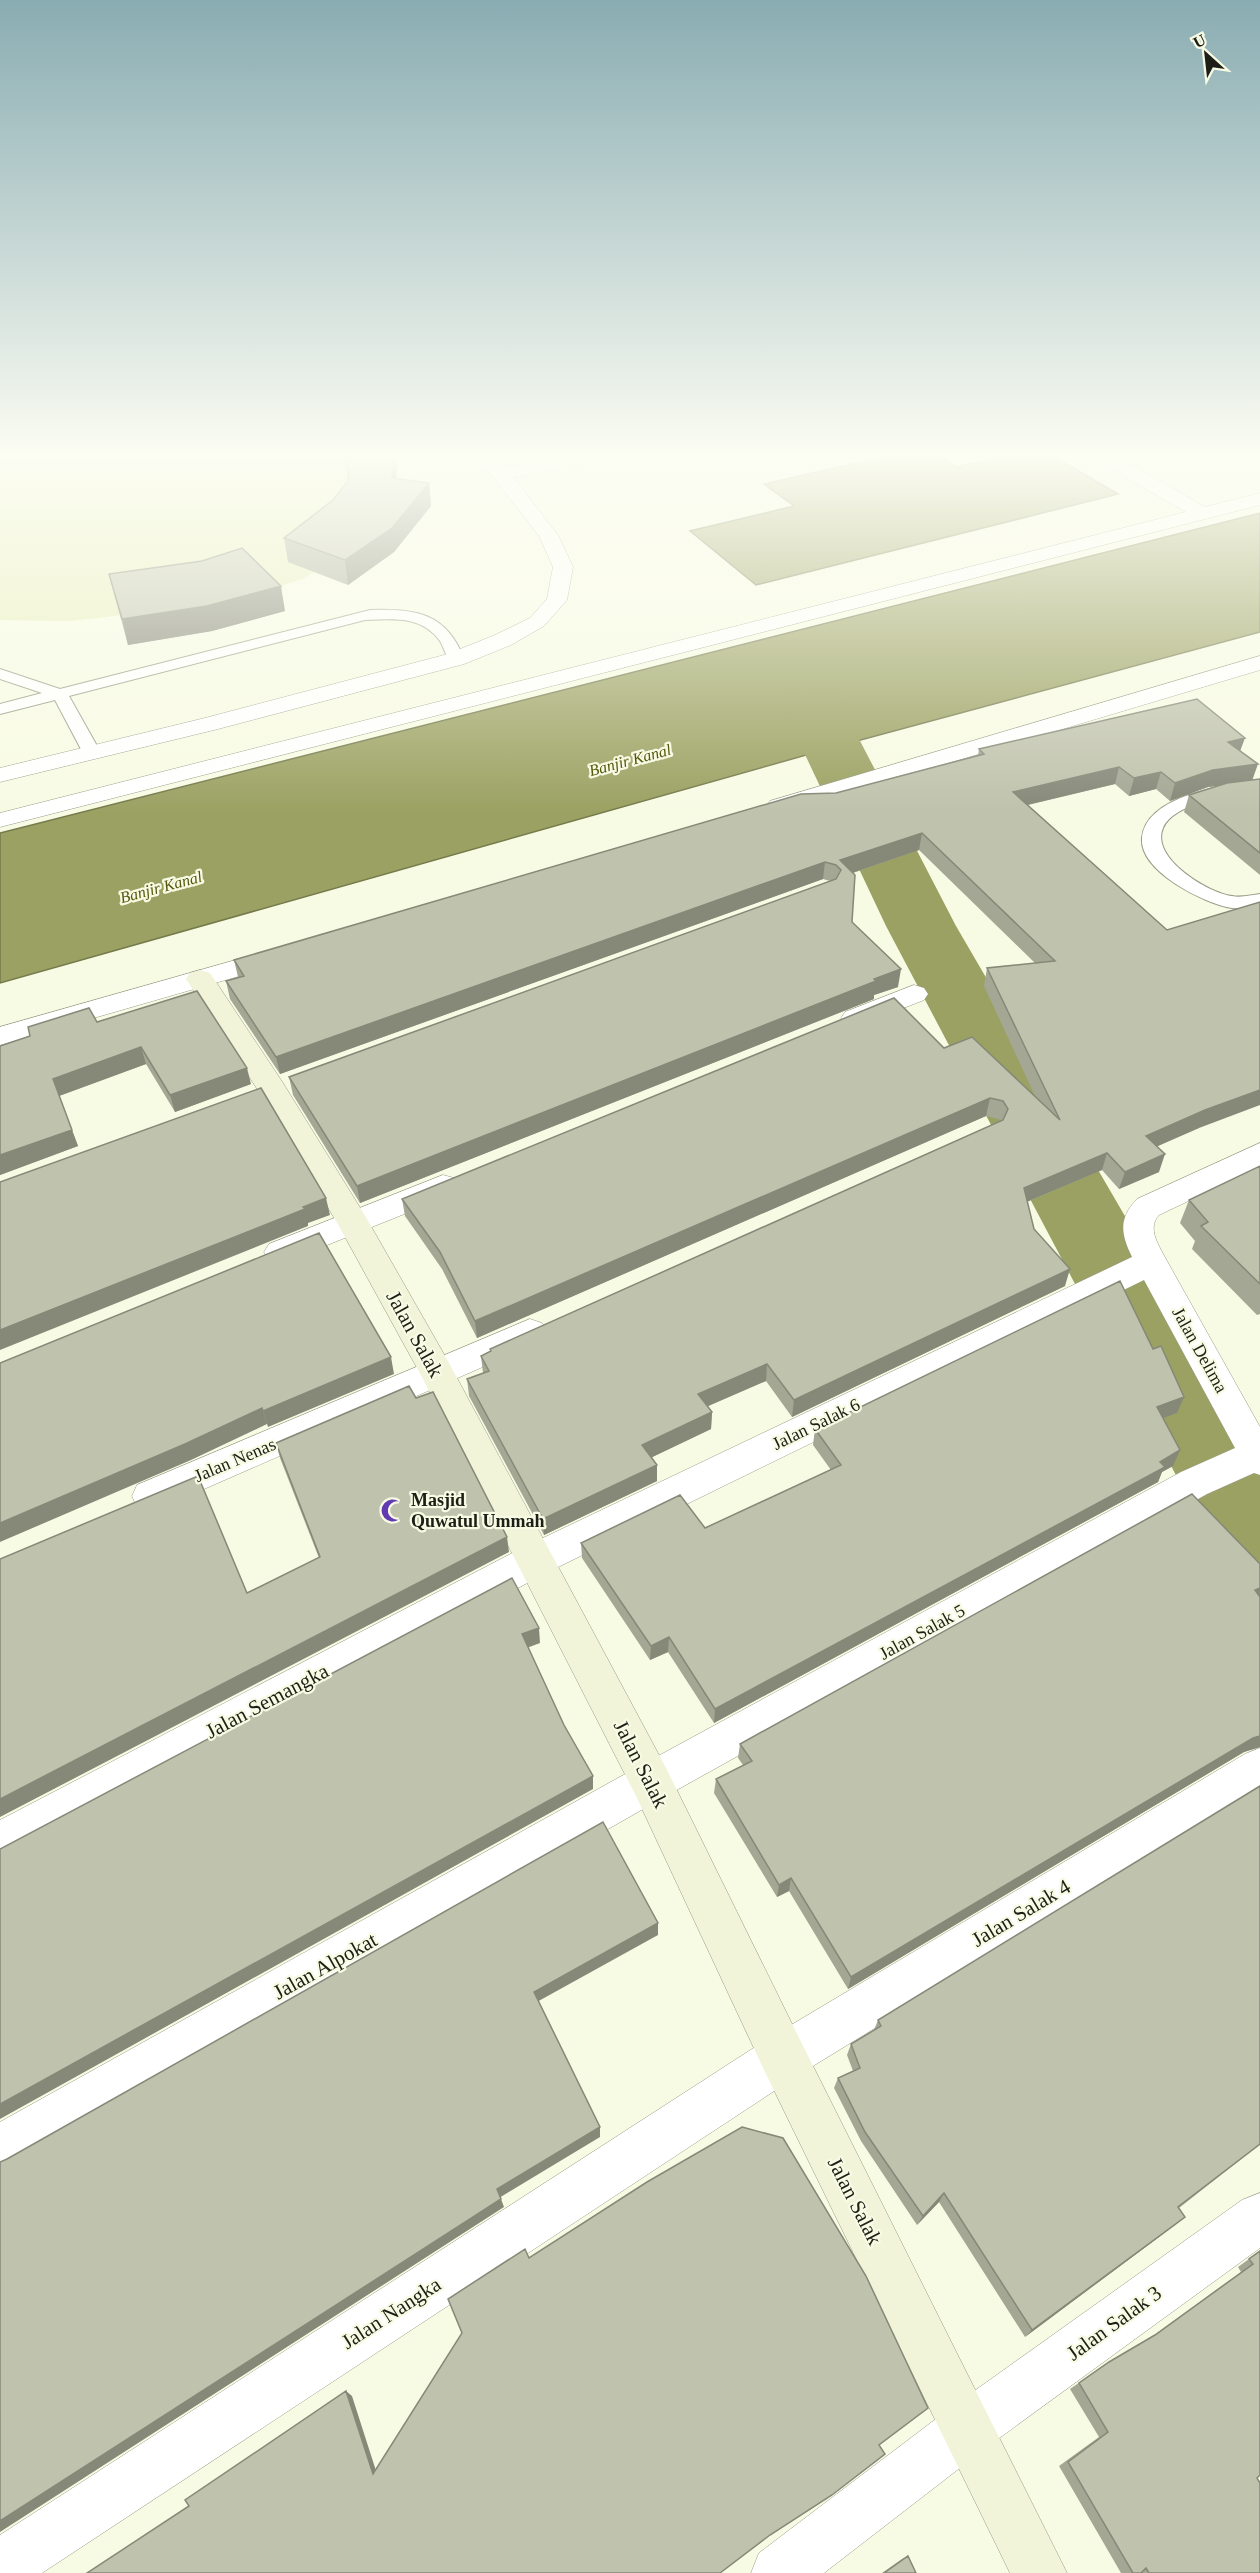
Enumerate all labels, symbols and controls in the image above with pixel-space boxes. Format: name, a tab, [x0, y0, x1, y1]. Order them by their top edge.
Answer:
north arrow	[1176, 24, 1236, 84]
text: U	[1190, 31, 1209, 51]
water label: Banjir Kanal	[587, 741, 674, 780]
water label: Banjir Kanal	[118, 868, 205, 907]
street label: Jalan Salak	[381, 1287, 449, 1382]
street label: Jalan Delima	[1168, 1304, 1232, 1396]
street label: Jalan Salak 6	[769, 1394, 863, 1454]
street label: Jalan Nenas	[191, 1434, 279, 1486]
place label: Masjid Quwatul Ummah	[411, 1490, 545, 1531]
mosque icon: Masjid Quwatul Ummah	[380, 1497, 406, 1523]
street label: Jalan Salak 5	[876, 1600, 968, 1664]
street label: Jalan Semangka	[201, 1658, 333, 1743]
street label: Jalan Salak	[609, 1716, 673, 1812]
street label: Jalan Salak 4	[967, 1874, 1075, 1952]
street label: Jalan Alpokat	[269, 1928, 381, 2004]
street label: Jalan Salak	[823, 2153, 887, 2249]
street label: Jalan Nangka	[337, 2272, 446, 2354]
street label: Jalan Salak 3	[1062, 2281, 1166, 2365]

